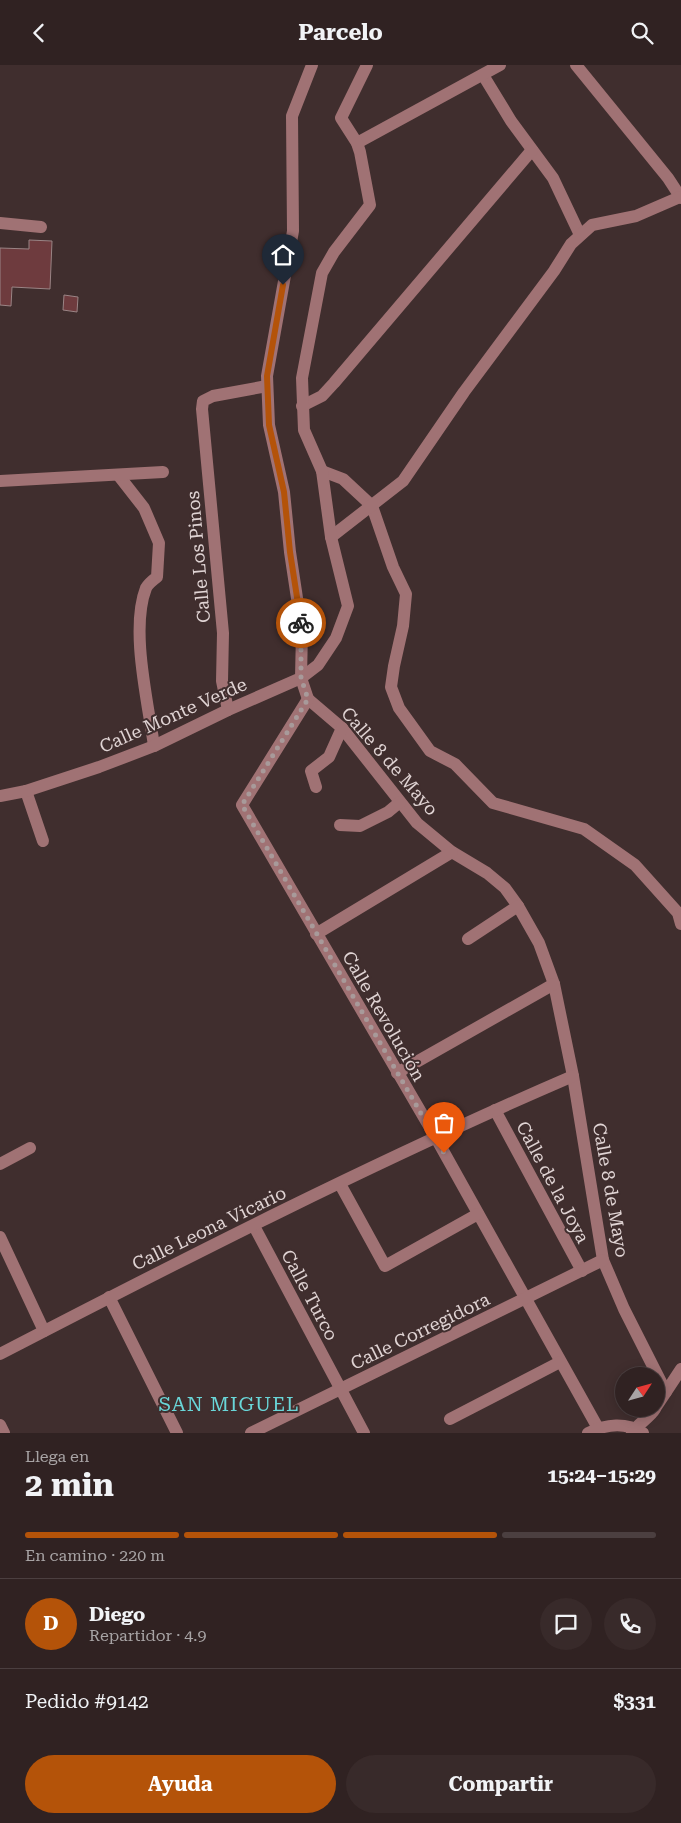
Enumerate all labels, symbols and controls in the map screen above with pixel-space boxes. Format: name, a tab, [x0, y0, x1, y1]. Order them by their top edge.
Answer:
icon: back	[25, 19, 53, 47]
icon: search	[628, 19, 656, 47]
text: Parcelo	[298, 20, 383, 45]
pin	[262, 234, 304, 285]
icon: home	[269, 241, 297, 269]
street label: Calle Los Pinos	[182, 490, 214, 624]
courier	[276, 598, 326, 648]
icon: bike	[287, 609, 315, 637]
street label: Calle Monte Verde	[96, 673, 250, 757]
street label: Calle 8 de Mayo	[337, 703, 443, 819]
street label: Calle Revolución	[338, 947, 430, 1085]
pin	[423, 1102, 465, 1153]
icon: bag	[430, 1109, 458, 1137]
street label: Calle de la Joya	[512, 1118, 594, 1247]
street label: Calle 8 de Mayo	[589, 1121, 633, 1259]
street label: Calle Leona Vicario	[129, 1182, 289, 1274]
street label: Calle Turco	[277, 1246, 343, 1344]
street label: Calle Corregidora	[347, 1288, 493, 1374]
north arrow	[615, 1367, 665, 1417]
map controls	[615, 1367, 665, 1417]
district label: SAN MIGUEL	[159, 1392, 299, 1416]
text: Llega en	[25, 1447, 89, 1466]
text: 15:24–15:29	[547, 1464, 656, 1487]
text: 2 min	[25, 1466, 114, 1504]
text: En camino · 220 m	[25, 1546, 165, 1565]
button: chat	[540, 1598, 592, 1650]
button: phone	[604, 1598, 656, 1650]
text: Diego	[89, 1603, 145, 1626]
text: D	[43, 1612, 59, 1635]
text: Repartidor · 4.9	[89, 1626, 206, 1645]
text: Pedido #9142	[25, 1690, 149, 1713]
text: $331	[613, 1690, 656, 1713]
button: Ayuda	[25, 1755, 336, 1813]
button: Compartir	[346, 1755, 656, 1813]

